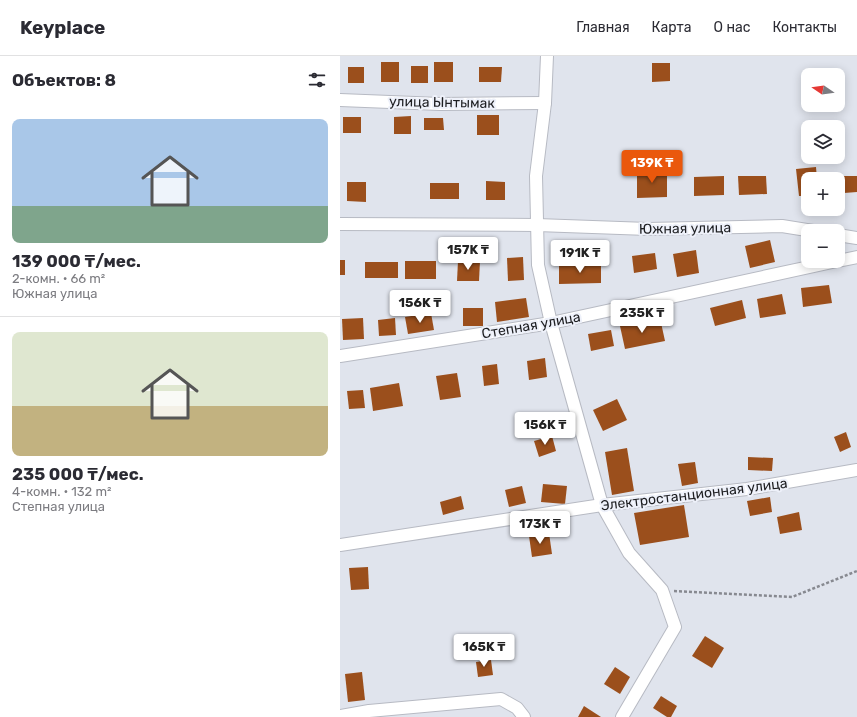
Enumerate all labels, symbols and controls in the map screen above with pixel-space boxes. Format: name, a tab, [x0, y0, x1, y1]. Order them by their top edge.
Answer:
text: Keyplace	[20, 16, 105, 39]
text: Главная	[576, 19, 630, 36]
text: Карта	[652, 19, 692, 36]
text: О нас	[714, 19, 750, 36]
text: Контакты	[772, 19, 837, 36]
north arrow	[801, 68, 845, 112]
map controls	[801, 68, 845, 268]
icon: filters	[306, 69, 328, 91]
text: Объектов: 8	[12, 70, 116, 90]
street label: улица Ынтымак	[389, 93, 495, 112]
button: layers	[801, 120, 845, 164]
icon: home	[134, 145, 206, 217]
pin: 139K ₸	[619, 150, 685, 184]
text: 139K ₸	[631, 155, 673, 170]
button: +	[801, 172, 845, 216]
street label: Южная улица	[639, 219, 731, 238]
button: −	[801, 224, 845, 268]
pin: 157K ₸	[435, 237, 501, 271]
pin: 191K ₸	[547, 240, 613, 274]
text: 157K ₸	[447, 242, 489, 257]
text: 191K ₸	[560, 245, 600, 260]
text: 139 000 ₸/мес.	[12, 251, 141, 271]
text: 2-комн. · 66 m²	[12, 271, 105, 286]
text: Южная улица	[12, 286, 98, 301]
pin: 156K ₸	[387, 290, 453, 324]
text: 156K ₸	[399, 295, 441, 310]
pin: 235K ₸	[609, 300, 675, 334]
text: 235K ₸	[620, 305, 664, 320]
street label: Степная улица	[480, 308, 582, 343]
icon: home	[134, 358, 206, 430]
pin: 156K ₸	[512, 412, 578, 446]
text: 156K ₸	[524, 417, 566, 432]
text: 235 000 ₸/мес.	[12, 464, 144, 484]
street label: Электростанционная улица	[600, 475, 789, 514]
text: 4-комн. · 132 m²	[12, 484, 111, 499]
text: Степная улица	[12, 499, 105, 514]
pin: 173K ₸	[507, 511, 573, 545]
text: 173K ₸	[519, 516, 561, 531]
pin: 165K ₸	[451, 634, 517, 668]
text: 165K ₸	[463, 639, 505, 654]

